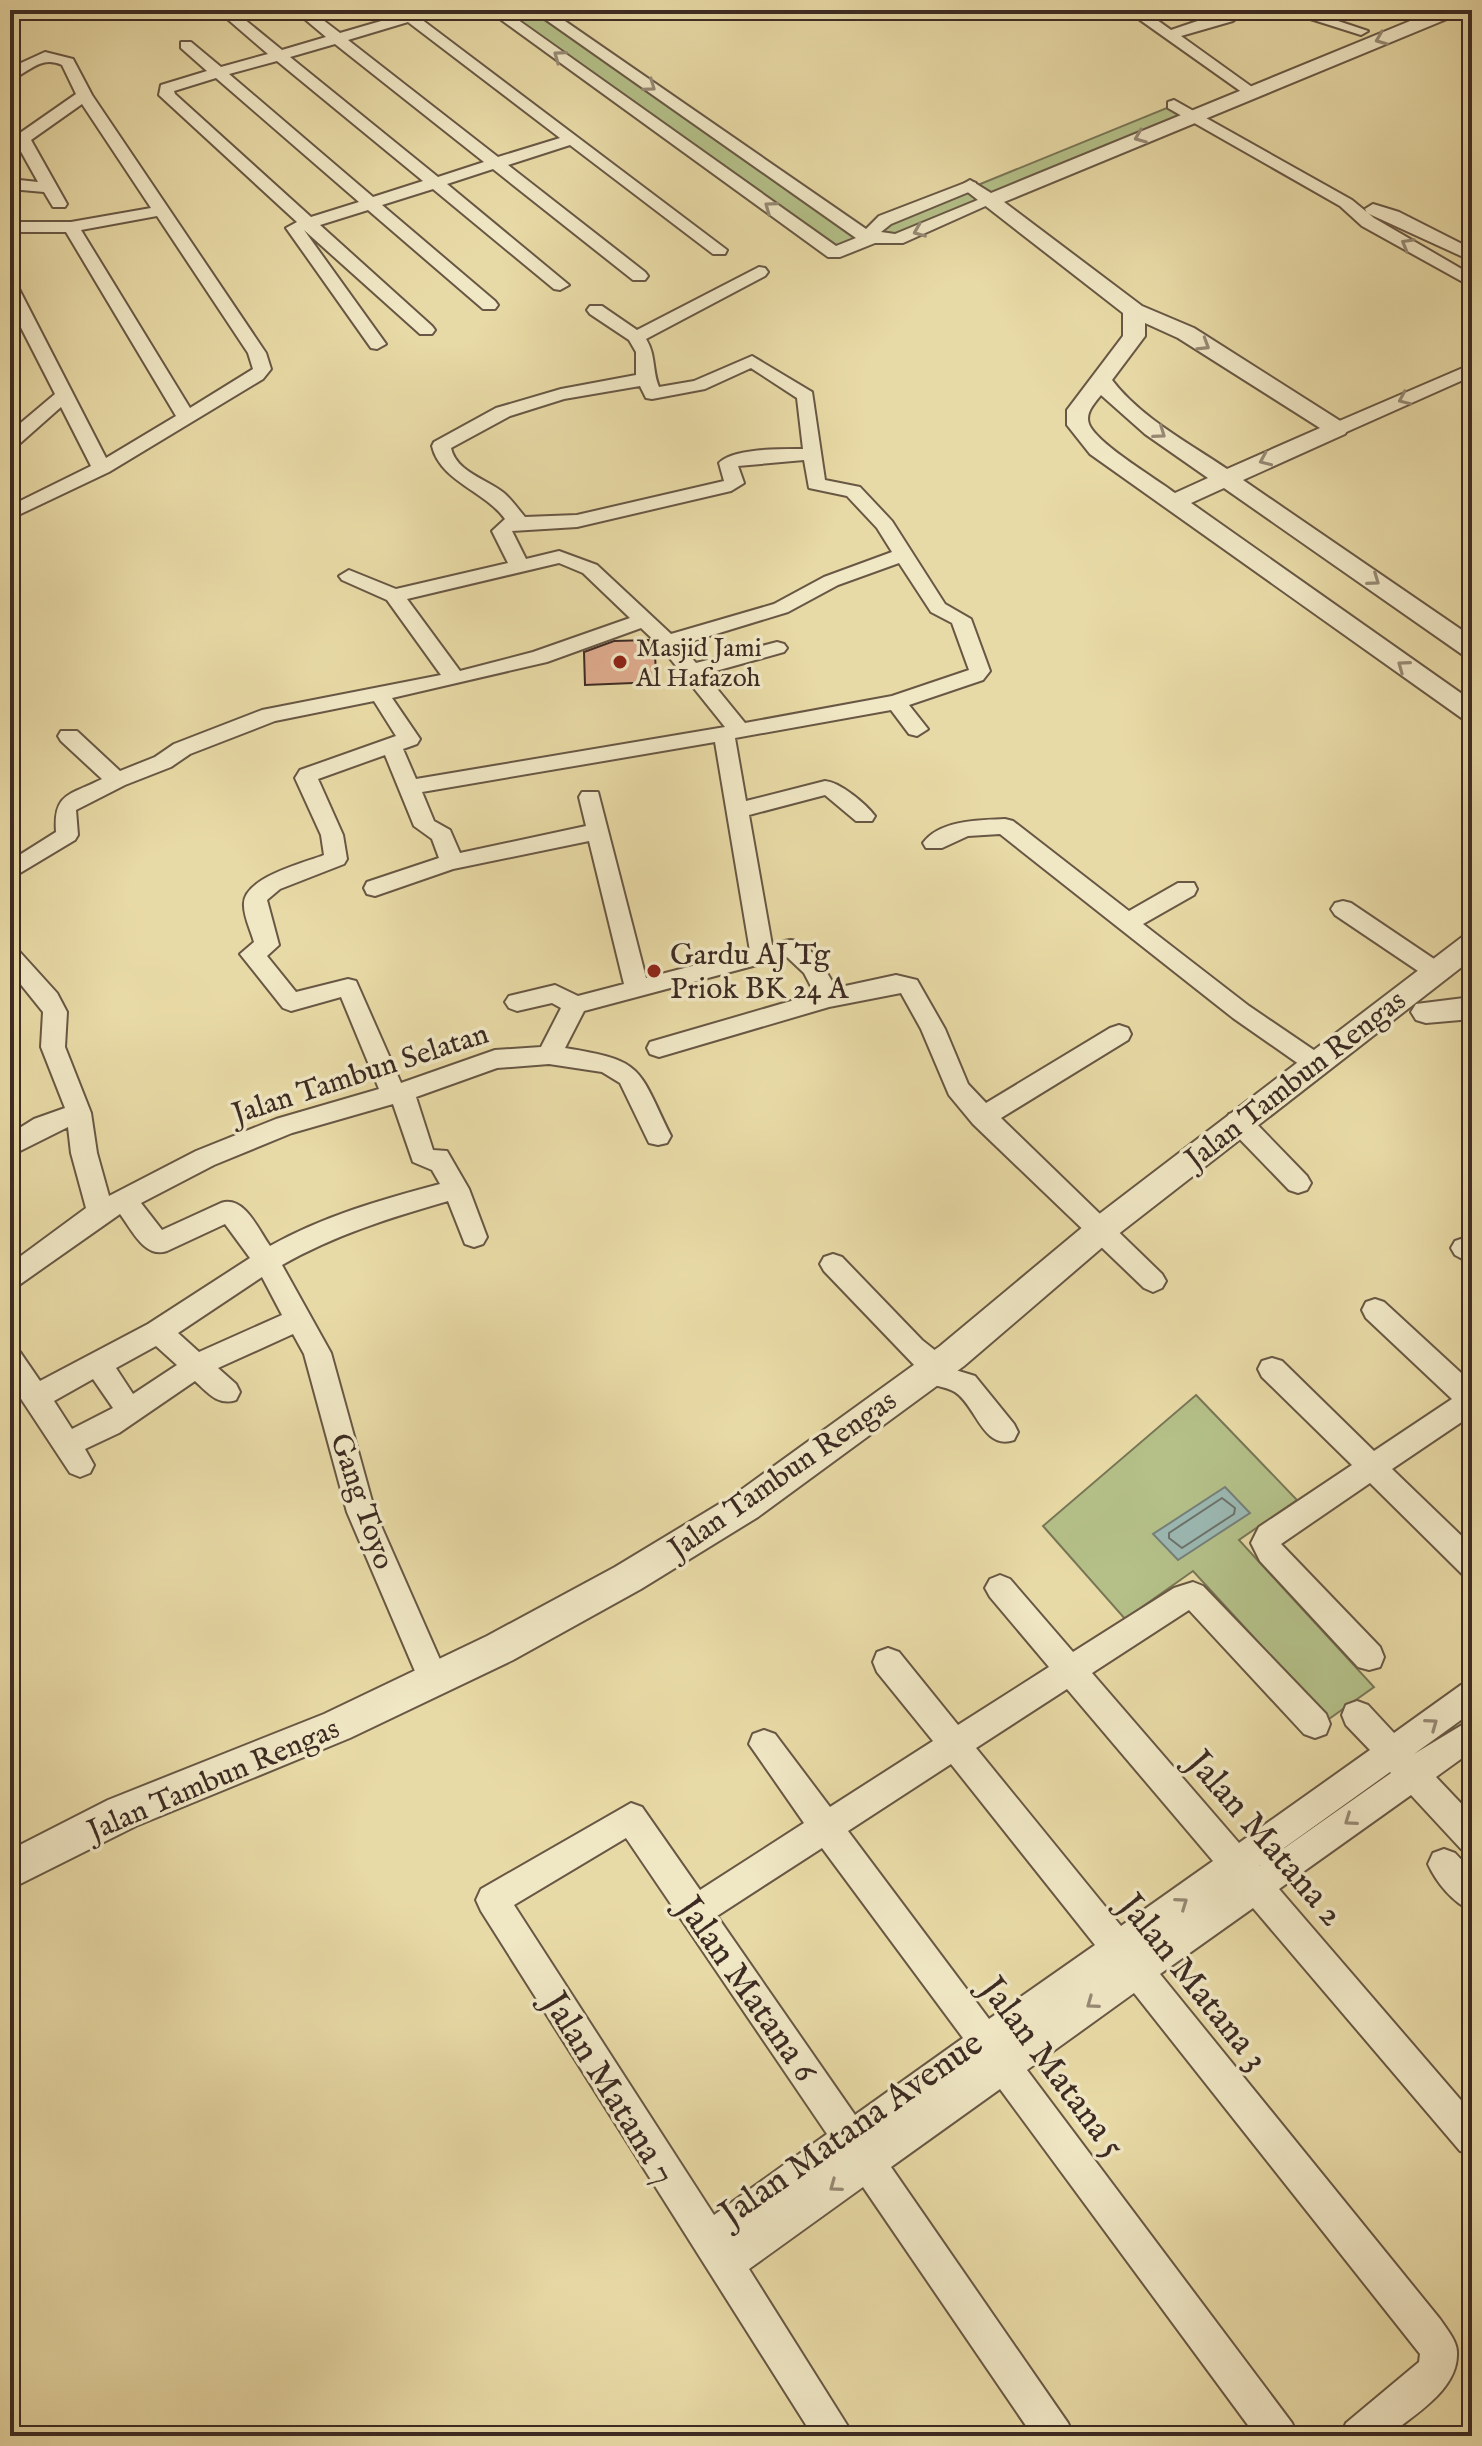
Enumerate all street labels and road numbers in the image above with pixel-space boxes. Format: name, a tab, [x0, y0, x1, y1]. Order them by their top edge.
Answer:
street label: Jalan Tambun Rengas	[1176, 983, 1414, 1180]
street label: Jalan Tambun Selatan	[225, 1016, 494, 1135]
street label: Jalan Tambun Rengas	[659, 1383, 905, 1570]
street label: Gang Toyo	[320, 1429, 402, 1575]
street label: Jalan Tambun Rengas	[79, 1711, 345, 1852]
street label: Jalan Matana 2	[1173, 1738, 1354, 1937]
street label: Jalan Matana 3	[1105, 1882, 1278, 2081]
street label: Jalan Matana 6	[663, 1884, 828, 2092]
street label: Jalan Matana 5	[966, 1965, 1135, 2167]
street label: Jalan Matana 7	[529, 1980, 686, 2193]
street label: Jalan Matana Avenue	[708, 2021, 993, 2240]

